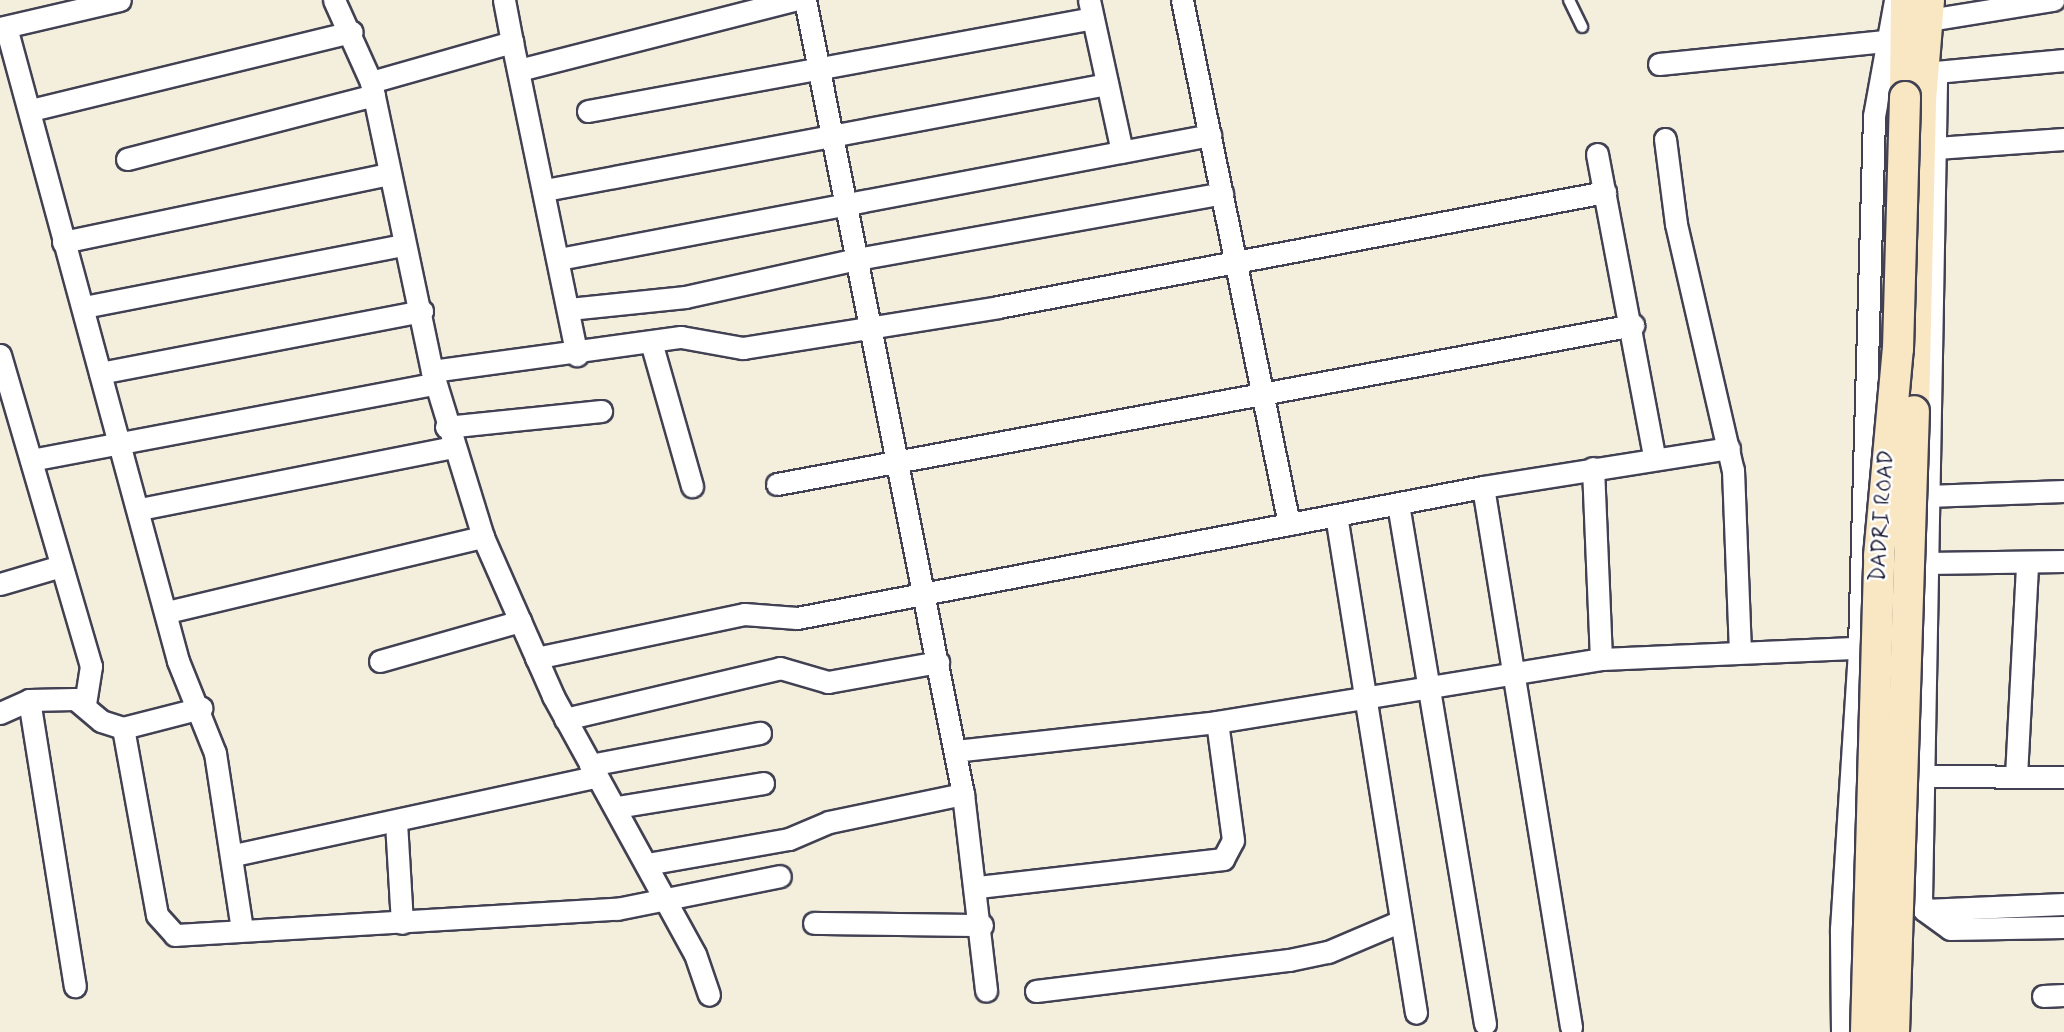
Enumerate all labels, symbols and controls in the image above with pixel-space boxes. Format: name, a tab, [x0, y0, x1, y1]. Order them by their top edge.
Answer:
street label: DADRI ROAD	[1865, 449, 1901, 583]

